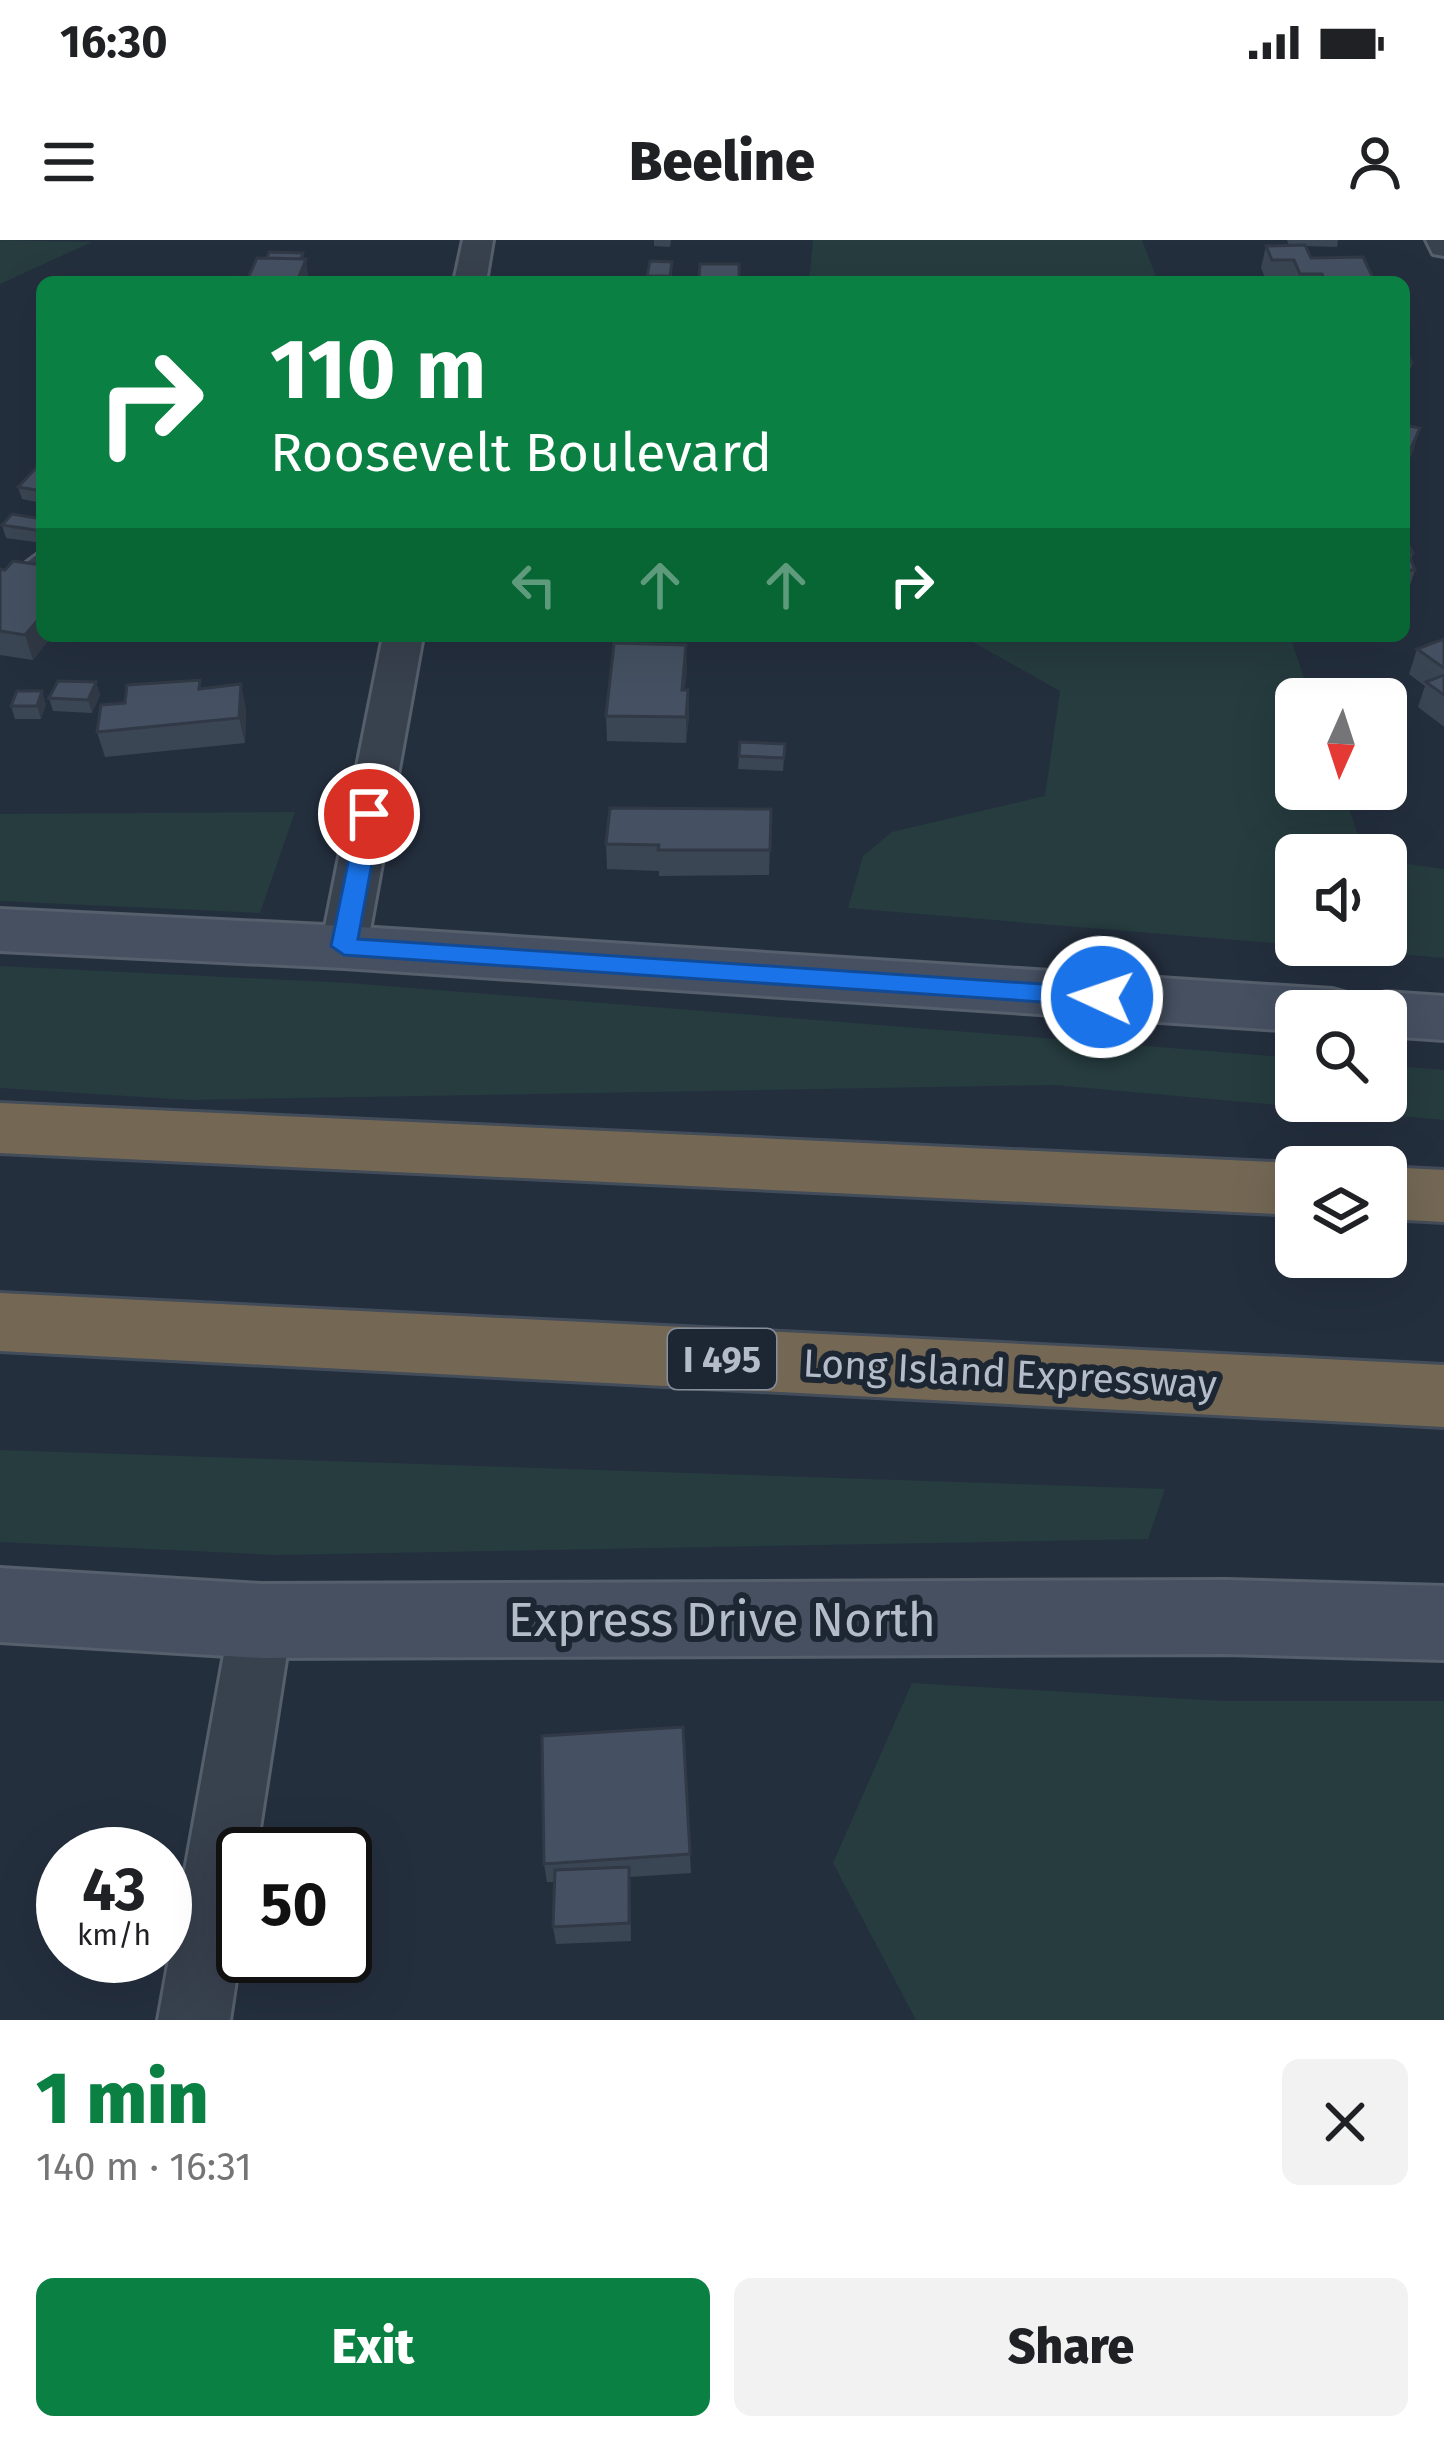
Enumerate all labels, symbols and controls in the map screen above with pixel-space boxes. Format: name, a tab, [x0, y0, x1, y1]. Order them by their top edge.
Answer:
text: 16:30	[60, 15, 168, 69]
icon: menu	[36, 129, 102, 195]
icon: person	[1342, 129, 1408, 195]
text: Beeline	[629, 130, 815, 194]
text: 110 m	[270, 319, 486, 420]
icon: right	[72, 324, 228, 480]
text: Roosevelt Boulevard	[270, 421, 772, 485]
icon: left	[501, 552, 567, 618]
icon: ahead	[627, 552, 693, 618]
icon: ahead	[753, 552, 819, 618]
icon: right	[879, 552, 945, 618]
north arrow	[1275, 678, 1407, 810]
map controls	[1275, 678, 1407, 1278]
pin	[318, 763, 420, 865]
icon: arrive	[336, 781, 402, 847]
button: sound	[1275, 834, 1407, 966]
position arrow	[1039, 934, 1165, 1060]
button: search	[1275, 990, 1407, 1122]
button: layers	[1275, 1146, 1407, 1278]
road number: I 495	[668, 1329, 776, 1389]
street label: Long Island Expressway	[802, 1340, 1218, 1408]
street label: Express Drive North	[508, 1591, 936, 1649]
speed limit sign: 50	[216, 1827, 372, 1983]
text: 43	[82, 1854, 146, 1926]
text: km/h	[77, 1917, 151, 1953]
text: 1 min	[36, 2056, 209, 2142]
button: close	[1282, 2059, 1408, 2185]
text: 140 m · 16:31	[36, 2144, 252, 2190]
button: Exit	[36, 2278, 710, 2416]
button: Share	[734, 2278, 1408, 2416]

